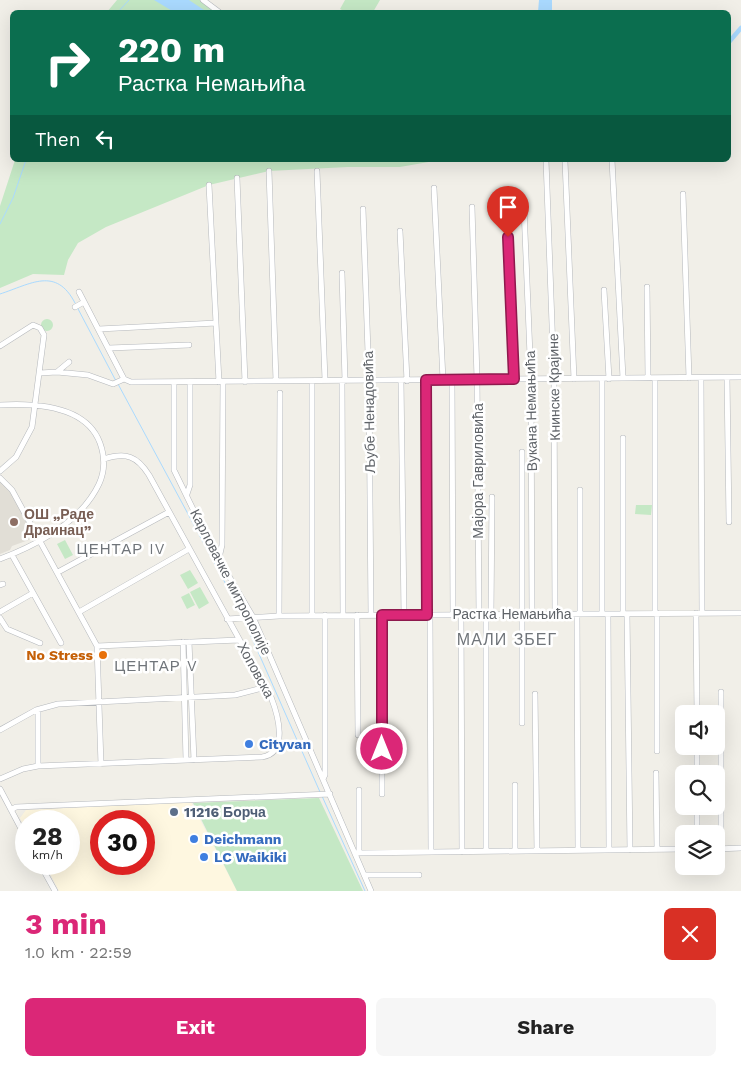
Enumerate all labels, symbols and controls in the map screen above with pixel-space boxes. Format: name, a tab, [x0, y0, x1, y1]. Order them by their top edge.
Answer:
text: 220 m	[118, 29, 225, 71]
icon: right	[35, 30, 100, 95]
text: Растка Немањића	[118, 71, 305, 96]
icon: left	[91, 125, 119, 153]
text: Then	[35, 128, 81, 151]
pin	[487, 186, 529, 237]
icon: arrive	[494, 193, 522, 221]
street label: Книнске Крајине	[545, 333, 563, 441]
street label: Љубе Ненадовића	[360, 350, 378, 473]
street label: Вукана Немањића	[522, 350, 540, 472]
street label: Мајора Гавриловића	[470, 403, 486, 539]
place label: ОШ „Раде Драинац”	[24, 506, 94, 538]
street label: Карловачке митрополије	[187, 506, 275, 658]
marker: ОШ „Раде Драинац”	[8, 516, 20, 528]
district label: ЦЕНТАР IV	[77, 540, 165, 558]
street label: Растка Немањића	[452, 606, 572, 622]
district label: МАЛИ ЗБЕГ	[457, 630, 557, 649]
street label: Хоповска	[234, 640, 278, 701]
place label: No Stress	[26, 647, 94, 663]
marker: No Stress	[97, 649, 109, 661]
district label: ЦЕНТАР V	[114, 657, 198, 675]
map controls	[675, 705, 725, 875]
button: sound	[675, 705, 725, 755]
position arrow	[355, 722, 407, 774]
place label: Cityvan	[259, 736, 311, 752]
marker: Cityvan	[243, 738, 255, 750]
button: search	[675, 765, 725, 815]
place label: 11216 Борча	[184, 804, 266, 820]
marker: 11216 Борча	[168, 806, 180, 818]
speed limit sign: 30	[90, 810, 155, 875]
text: 28	[32, 822, 63, 851]
button: layers	[675, 825, 725, 875]
place label: Deichmann	[204, 831, 282, 847]
marker: Deichmann	[188, 833, 200, 845]
text: km/h	[32, 848, 63, 862]
place label: LC Waikiki	[214, 849, 287, 865]
marker: LC Waikiki	[198, 851, 210, 863]
text: 3 min	[25, 906, 107, 941]
button: close	[664, 908, 716, 960]
text: 1.0 km · 22:59	[25, 943, 132, 962]
button: Exit	[25, 998, 366, 1056]
button: Share	[376, 998, 716, 1056]

